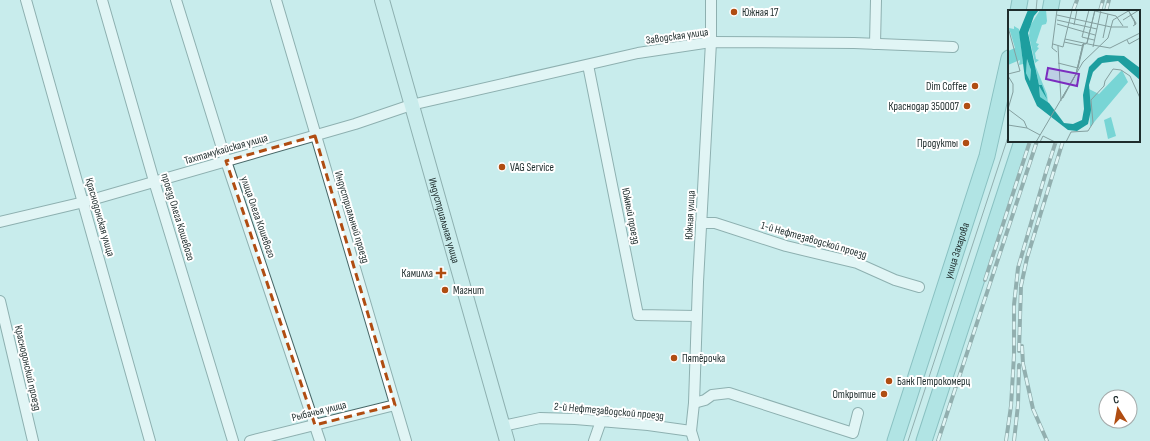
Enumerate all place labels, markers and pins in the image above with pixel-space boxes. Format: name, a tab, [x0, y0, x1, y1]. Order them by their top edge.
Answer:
place label: Южная 17	[742, 6, 779, 19]
marker: Южная 17	[729, 7, 739, 17]
place label: Dim Coffee	[926, 80, 967, 93]
marker: Dim Coffee	[970, 81, 980, 91]
place label: Краснодар 350007	[889, 100, 960, 113]
marker: Краснодар 350007	[962, 101, 972, 111]
place label: Продукты	[917, 137, 958, 150]
marker: Продукты	[961, 138, 971, 148]
place label: VAG Service	[510, 161, 554, 174]
marker: VAG Service	[497, 162, 507, 172]
place label: Камилла	[402, 267, 433, 280]
marker: Камилла	[436, 268, 446, 278]
place label: Магнит	[453, 284, 484, 297]
marker: Магнит	[440, 285, 450, 295]
place label: Пятёрочка	[682, 352, 725, 365]
marker: Пятёрочка	[669, 353, 679, 363]
place label: Банк Петрокомерц	[897, 375, 971, 388]
marker: Банк Петрокомерц	[884, 376, 894, 386]
place label: Открытие	[832, 388, 876, 401]
marker: Открытие	[879, 389, 889, 399]

